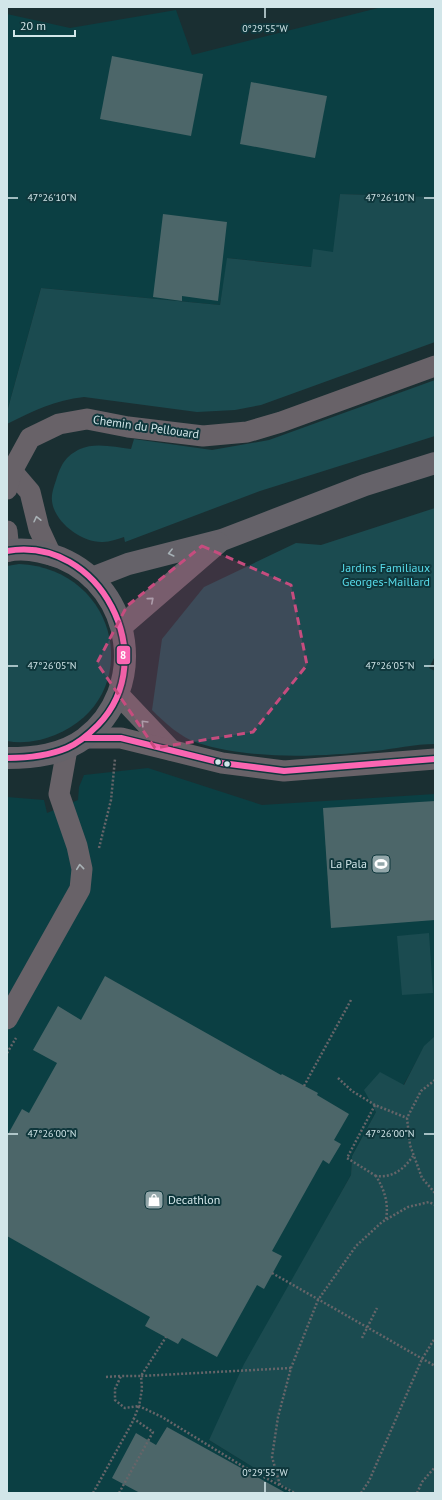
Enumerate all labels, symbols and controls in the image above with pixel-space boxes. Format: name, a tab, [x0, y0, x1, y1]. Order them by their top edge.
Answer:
scale bar	[14, 12, 75, 38]
text: 20 m	[20, 18, 46, 33]
text: 0°29'55"W	[242, 22, 289, 35]
text: 47°26'10"N	[27, 191, 77, 204]
text: 47°26'10"N	[365, 191, 415, 204]
street label: Chemin du Pellouard	[92, 412, 200, 441]
one-way arrow	[33, 516, 41, 522]
one-way arrow	[167, 549, 174, 557]
park label: Jardins Familiaux Georges-Maillard	[341, 560, 430, 589]
one-way arrow	[146, 598, 154, 605]
line badge: 8	[116, 645, 131, 665]
text: 8	[120, 648, 126, 662]
text: 47°26'05"N	[27, 659, 77, 672]
text: 47°26'05"N	[365, 659, 415, 672]
one-way arrow	[141, 720, 149, 728]
unlabelled marker	[213, 757, 223, 767]
unlabelled marker	[222, 759, 232, 769]
sports icon: La Pala	[370, 853, 392, 875]
place label: La Pala	[330, 856, 367, 871]
one-way arrow	[76, 864, 85, 870]
text: 47°26'00"N	[27, 1127, 77, 1140]
text: 47°26'00"N	[365, 1127, 415, 1140]
shop icon: Decathlon	[143, 1189, 165, 1211]
place label: Decathlon	[168, 1192, 220, 1207]
text: 0°29'55"W	[242, 1466, 289, 1479]

